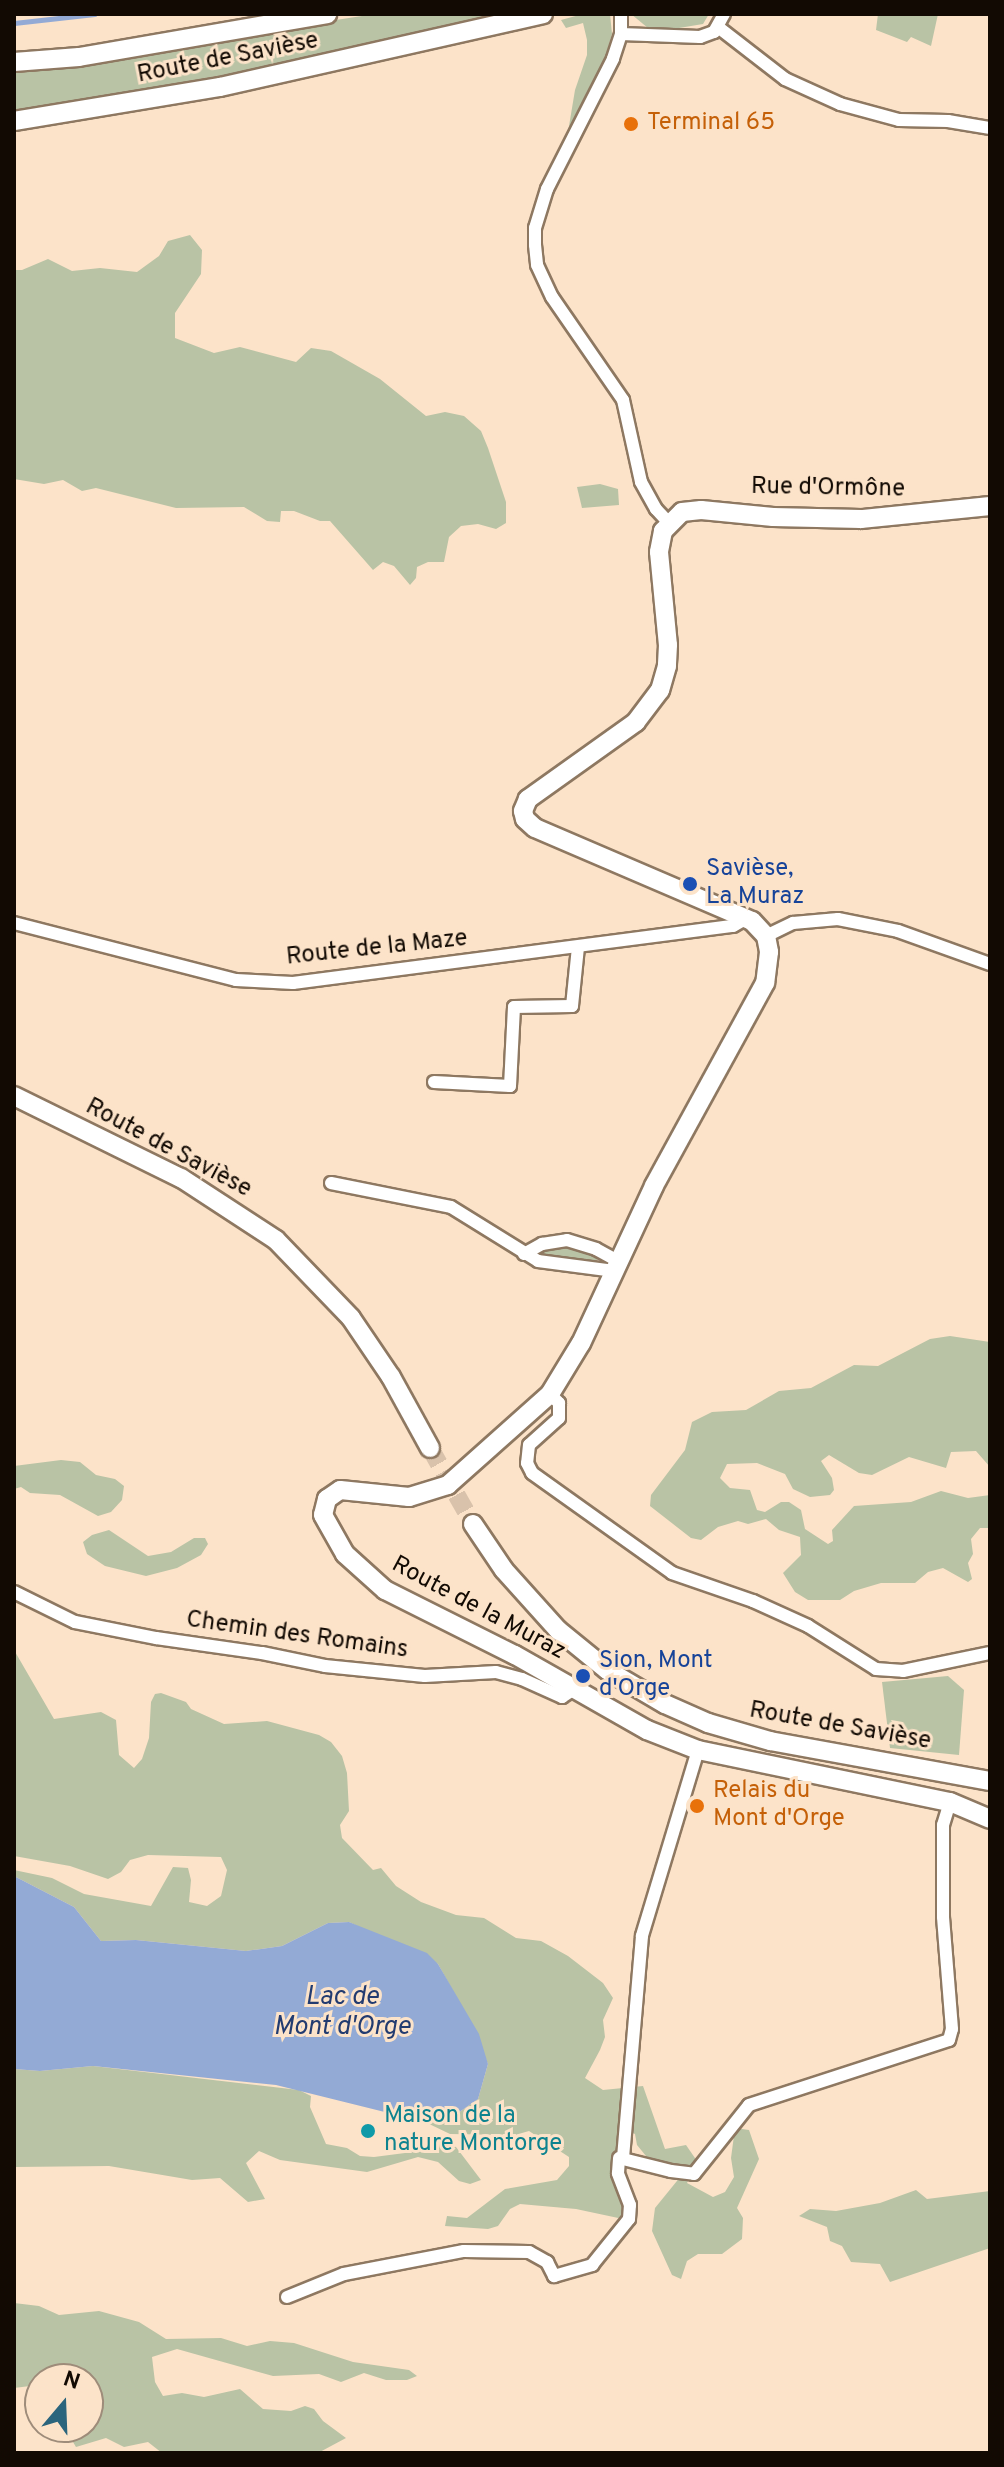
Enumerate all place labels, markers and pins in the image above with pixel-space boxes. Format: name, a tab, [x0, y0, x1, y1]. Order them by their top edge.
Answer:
place label: Terminal 65	[647, 110, 775, 138]
marker: Terminal 65	[622, 115, 640, 133]
place label: Savièse, La Muraz	[706, 856, 804, 912]
marker: Savièse, La Muraz	[681, 875, 699, 893]
place label: Sion, Mont d'Orge	[599, 1648, 713, 1704]
marker: Sion, Mont d'Orge	[574, 1667, 592, 1685]
place label: Relais du Mont d'Orge	[713, 1778, 845, 1834]
marker: Relais du Mont d'Orge	[688, 1797, 706, 1815]
place label: Maison de la nature Montorge	[384, 2103, 562, 2159]
marker: Maison de la nature Montorge	[359, 2122, 377, 2140]

